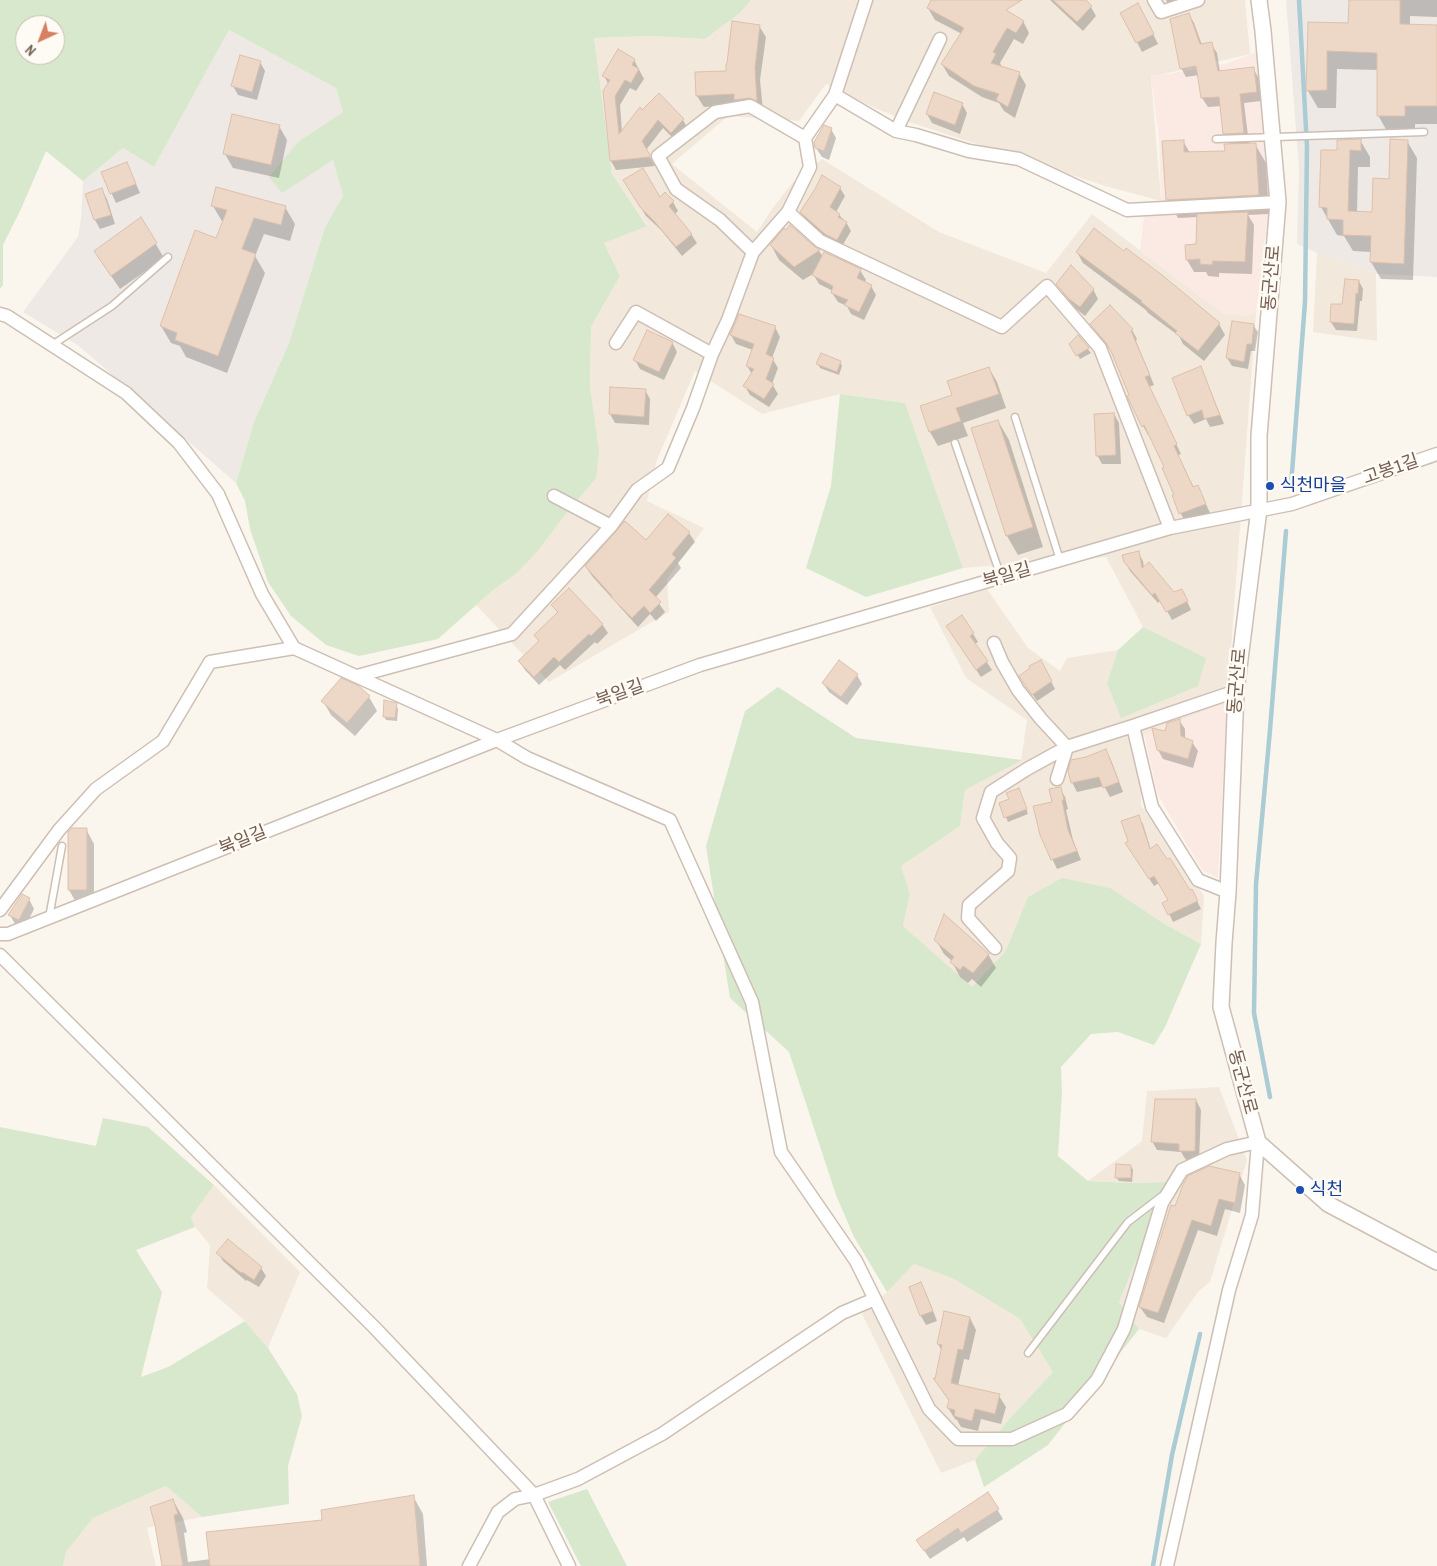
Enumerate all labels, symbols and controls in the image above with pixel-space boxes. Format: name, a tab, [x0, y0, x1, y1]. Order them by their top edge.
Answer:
north arrow	[15, 15, 65, 65]
text: N	[21, 41, 40, 60]
street label: 동군산로	[1258, 244, 1286, 312]
street label: 고봉1길	[1360, 450, 1422, 490]
place label: 식천마을	[1280, 475, 1346, 497]
marker: 식천마을	[1264, 480, 1276, 492]
street label: 북일길	[980, 559, 1034, 593]
street label: 동군산로	[1224, 647, 1252, 715]
street label: 북일길	[593, 675, 647, 713]
street label: 북일길	[216, 822, 270, 860]
street label: 동군산로	[1223, 1047, 1261, 1117]
place label: 식천	[1310, 1179, 1343, 1201]
marker: 식천	[1294, 1184, 1306, 1196]

